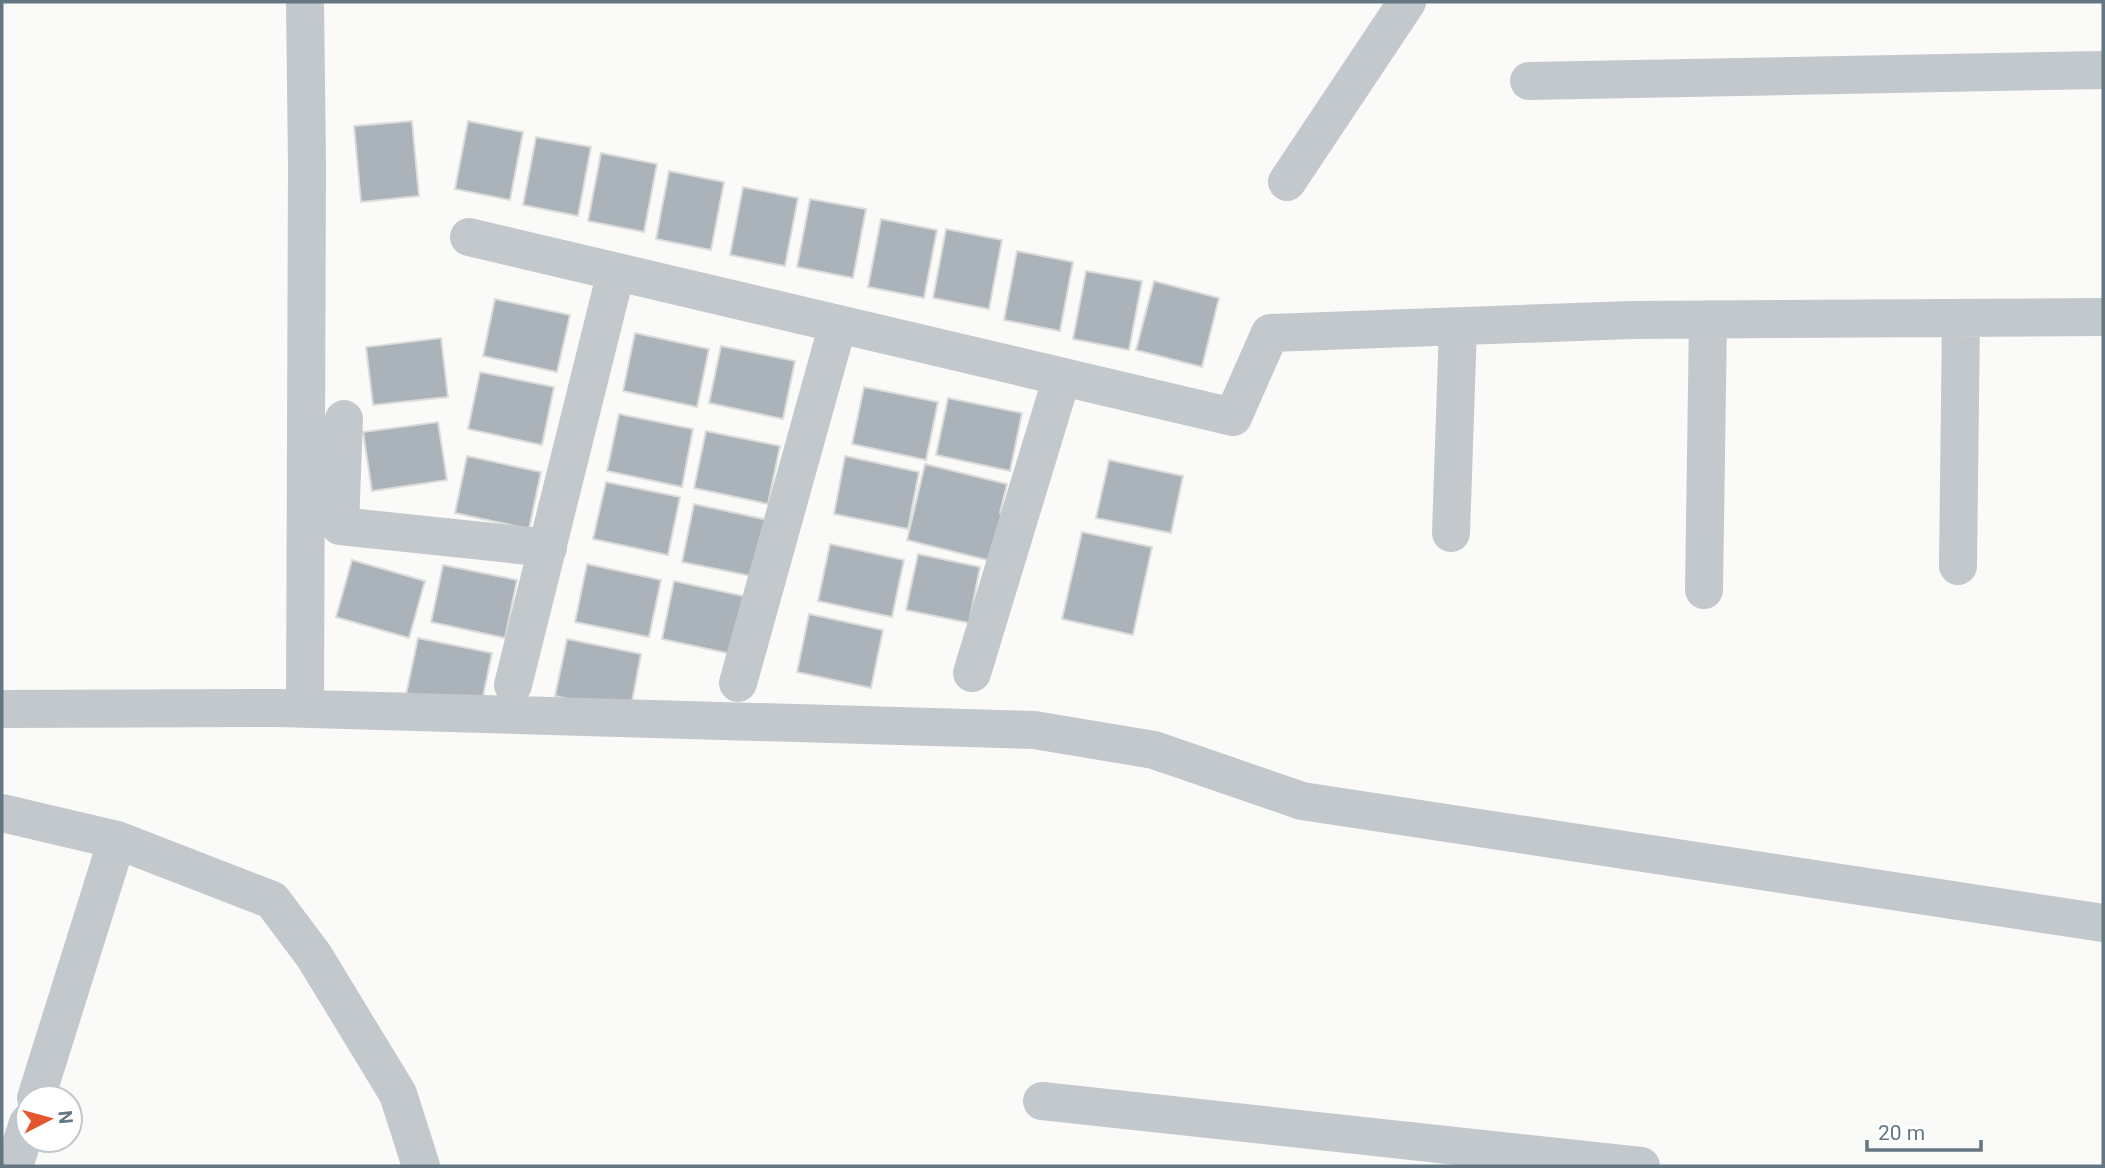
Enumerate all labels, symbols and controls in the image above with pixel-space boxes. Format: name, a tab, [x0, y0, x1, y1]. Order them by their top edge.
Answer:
north arrow	[14, 1084, 84, 1154]
scale bar	[1867, 1108, 1981, 1152]
text: N	[53, 1109, 78, 1125]
text: 20 m	[1878, 1121, 1925, 1145]

